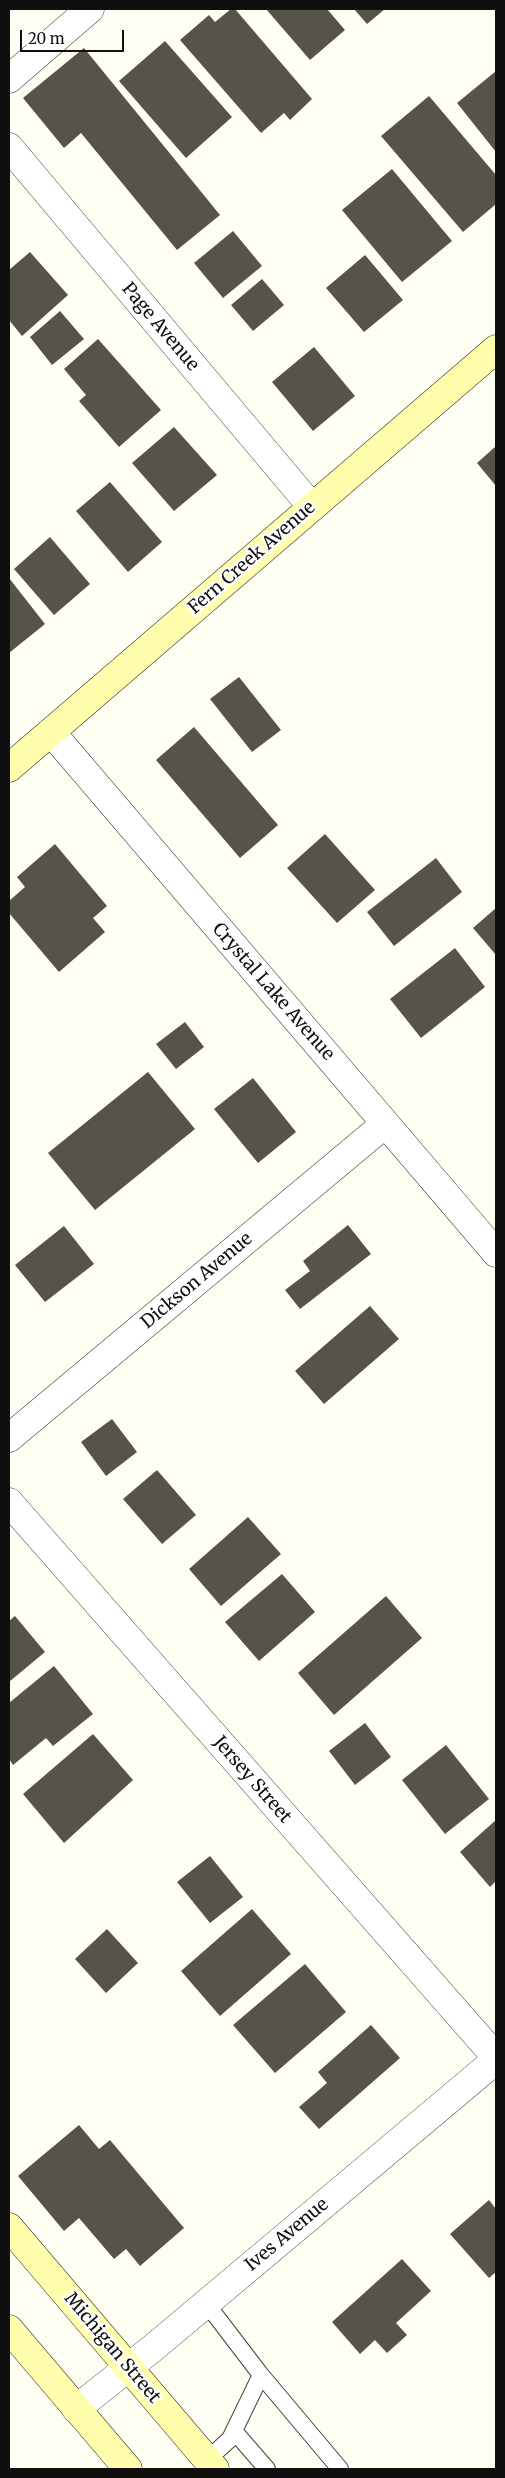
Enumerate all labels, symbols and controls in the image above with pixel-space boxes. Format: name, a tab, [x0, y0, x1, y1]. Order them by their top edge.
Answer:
scale bar	[22, 20, 126, 52]
text: 20 m	[28, 29, 65, 48]
street label: Page Avenue	[117, 279, 203, 375]
street label: Fern Creek Avenue	[184, 497, 320, 619]
street label: Crystal Lake Avenue	[207, 919, 339, 1065]
street label: Dickson Avenue	[137, 1228, 257, 1334]
street label: Jersey Street	[208, 1732, 296, 1828]
street label: Ives Avenue	[241, 2194, 333, 2276]
street label: Michigan Street	[59, 2288, 165, 2408]

